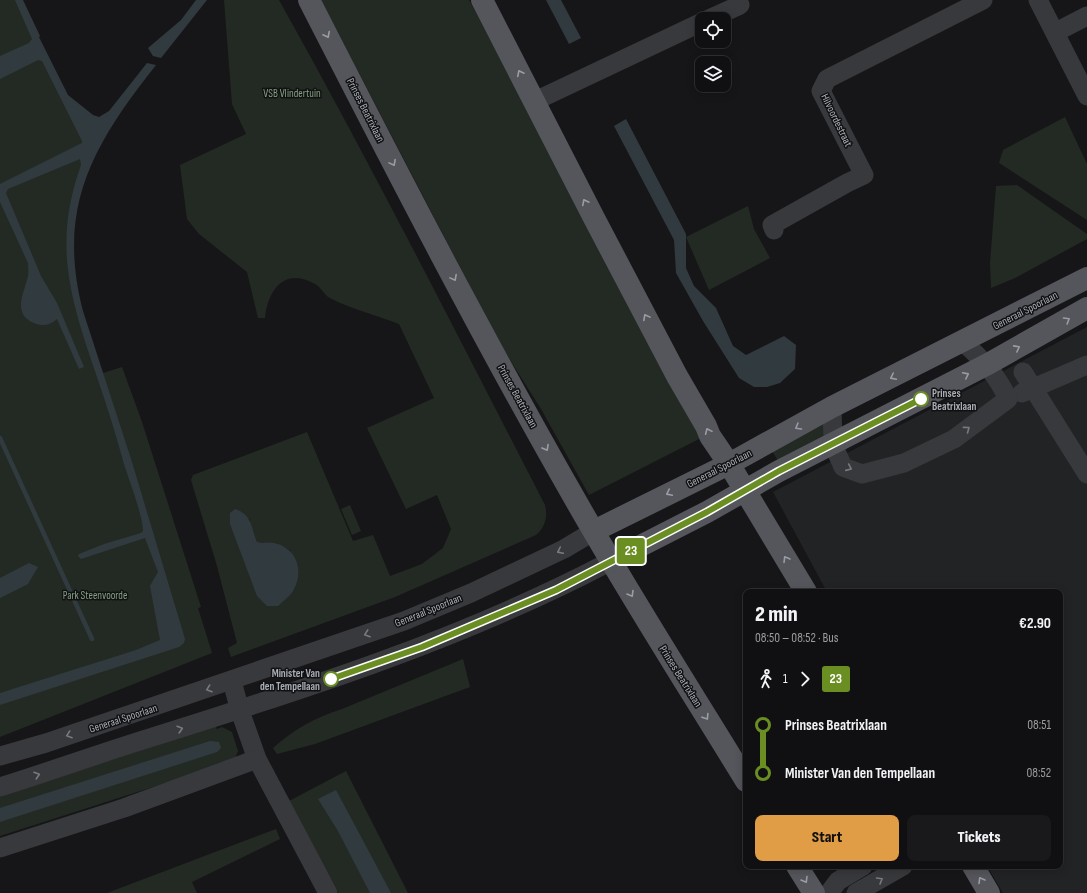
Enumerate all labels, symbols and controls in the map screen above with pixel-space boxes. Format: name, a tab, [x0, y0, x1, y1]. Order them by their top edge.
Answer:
map controls	[695, 12, 731, 92]
button: locate	[695, 12, 731, 48]
one-way arrow	[322, 31, 330, 38]
button: layers	[695, 56, 731, 92]
one-way arrow	[517, 70, 525, 78]
street label: Prinses Beatrixlaan	[344, 76, 387, 145]
park label: VSB Vlindertuin	[263, 87, 321, 100]
street label: Hilvoordestraat	[818, 92, 855, 149]
one-way arrow	[388, 159, 396, 166]
one-way arrow	[582, 199, 590, 206]
one-way arrow	[449, 273, 457, 281]
street label: Generaal Spoorlaan	[991, 288, 1060, 332]
one-way arrow	[643, 314, 650, 321]
one-way arrow	[1063, 318, 1070, 325]
one-way arrow	[1013, 346, 1020, 353]
street label: Prinses Beatrixlaan	[495, 362, 540, 430]
one-way arrow	[889, 372, 897, 380]
one-way arrow	[962, 373, 969, 380]
place label: Prinses Beatrixlaan	[932, 387, 977, 413]
marker: Prinses Beatrixlaan	[913, 391, 929, 407]
one-way arrow	[795, 422, 802, 429]
one-way arrow	[963, 427, 970, 434]
one-way arrow	[705, 428, 713, 435]
one-way arrow	[542, 444, 549, 451]
street label: Generaal Spoorlaan	[685, 446, 754, 490]
one-way arrow	[844, 463, 852, 471]
one-way arrow	[666, 488, 673, 496]
line badge: 23	[613, 538, 649, 564]
text: 23	[625, 542, 637, 559]
one-way arrow	[557, 546, 564, 554]
one-way arrow	[783, 556, 791, 563]
park label: Park Steenvoorde	[63, 589, 127, 602]
one-way arrow	[627, 590, 634, 597]
street label: Generaal Spoorlaan	[393, 591, 464, 630]
text: 2 min	[755, 601, 798, 628]
text: €2.90	[1019, 614, 1051, 633]
one-way arrow	[364, 629, 371, 638]
text: 08:50 – 08:52 · Bus	[755, 630, 838, 646]
street label: Prinses Beatrixlaan	[656, 643, 705, 710]
place label: Minister Van den Tempellaan	[260, 667, 320, 693]
icon: walk	[755, 668, 777, 690]
icon: forward	[794, 668, 816, 690]
text: 23	[830, 670, 842, 687]
marker: Minister Van den Tempellaan	[323, 671, 339, 687]
text: 1	[783, 671, 788, 687]
one-way arrow	[206, 684, 213, 693]
street label: Generaal Spoorlaan	[87, 701, 159, 736]
one-way arrow	[702, 713, 709, 720]
text: Prinses Beatrixlaan	[785, 716, 887, 735]
text: 08:51	[1027, 717, 1051, 733]
one-way arrow	[176, 725, 183, 734]
one-way arrow	[66, 731, 73, 739]
text: Minister Van den Tempellaan	[785, 764, 935, 783]
text: 08:52	[1026, 765, 1051, 781]
one-way arrow	[33, 771, 40, 780]
button: Start	[755, 815, 899, 861]
button: Tickets	[907, 815, 1051, 861]
one-way arrow	[801, 876, 808, 883]
one-way arrow	[876, 877, 883, 884]
one-way arrow	[978, 877, 985, 884]

